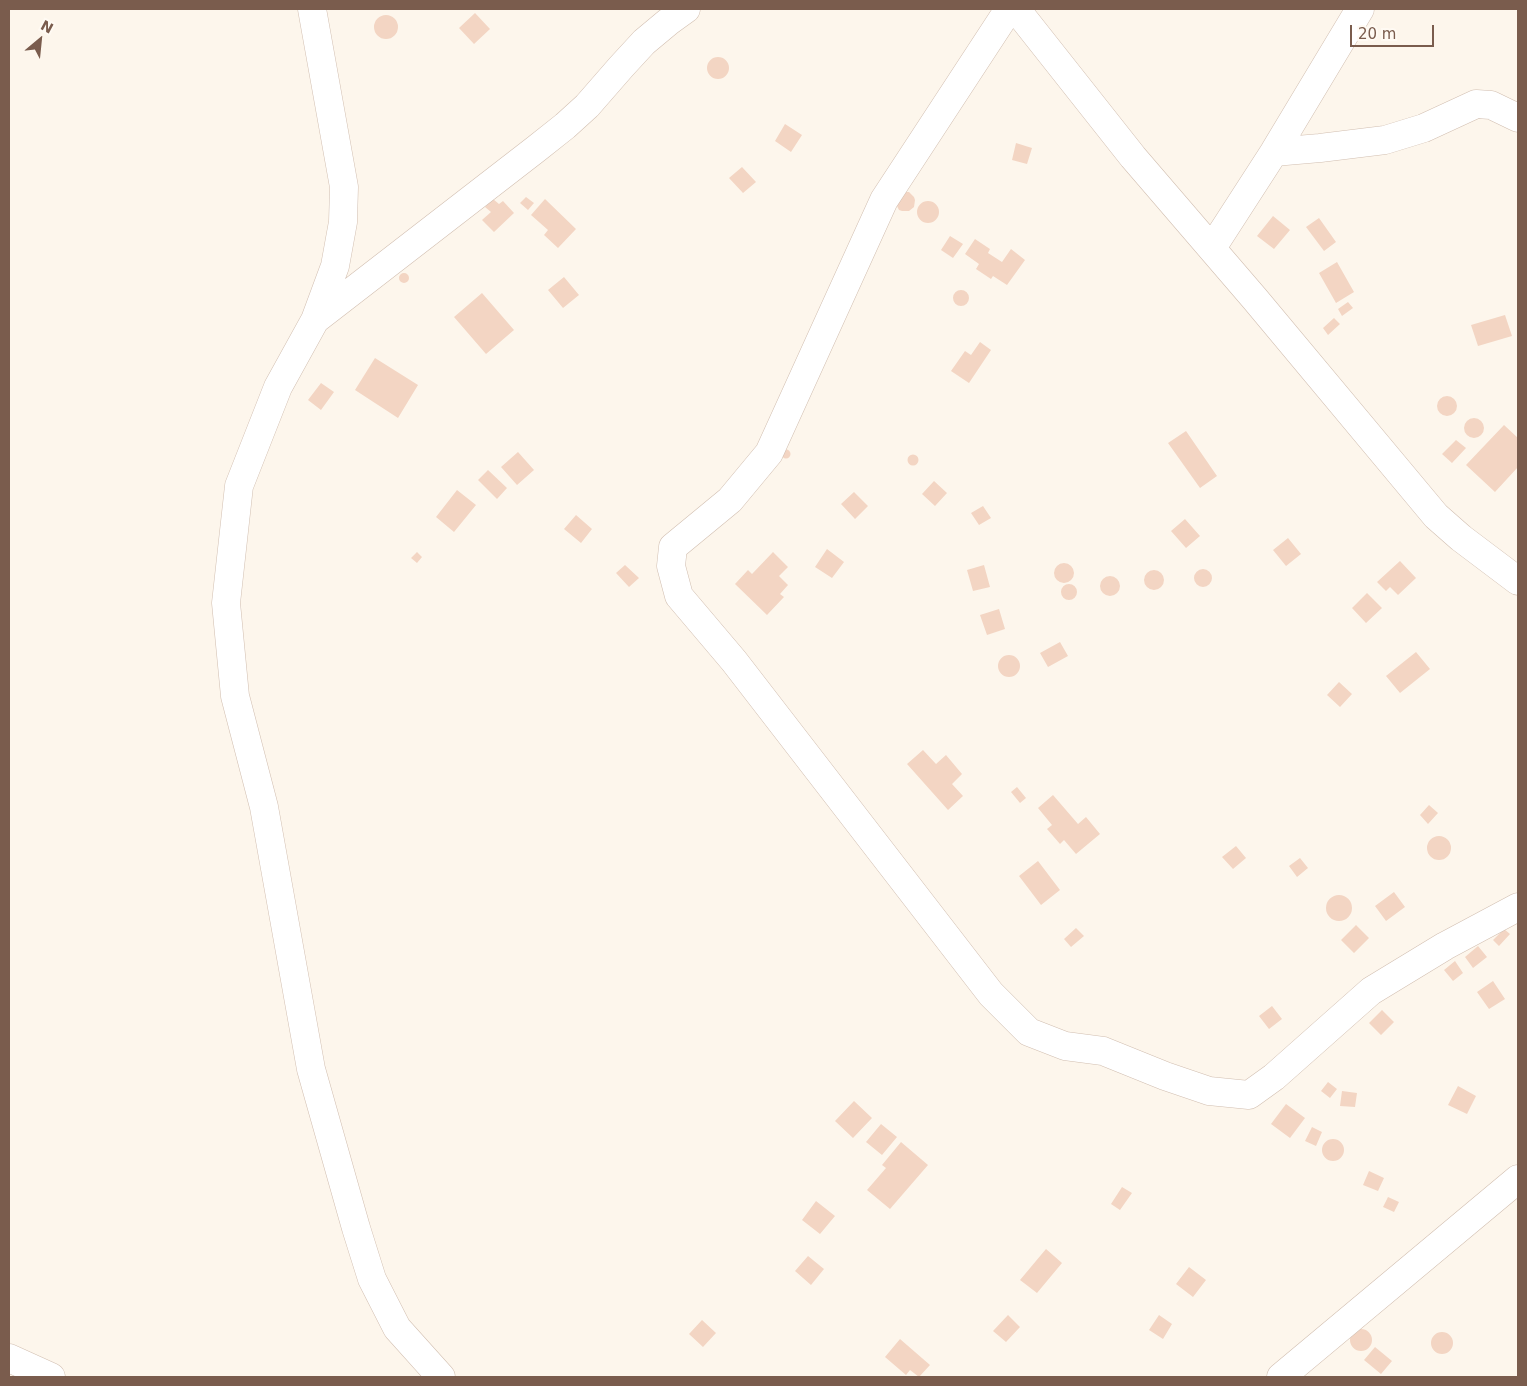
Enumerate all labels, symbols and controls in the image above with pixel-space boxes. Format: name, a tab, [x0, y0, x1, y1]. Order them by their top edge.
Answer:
north arrow	[15, 15, 65, 65]
scale bar	[1352, 15, 1436, 47]
text: N	[38, 17, 56, 37]
text: 20 m	[1358, 25, 1396, 43]

